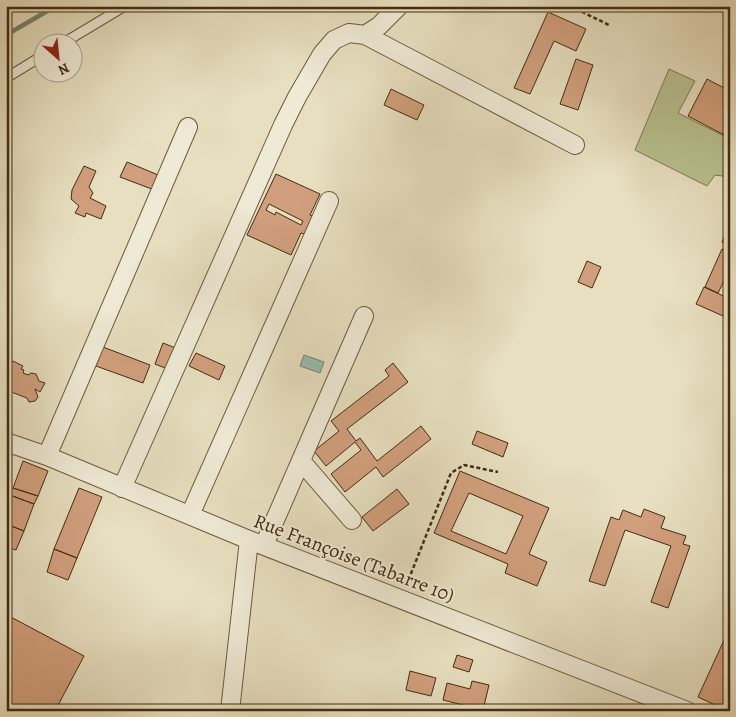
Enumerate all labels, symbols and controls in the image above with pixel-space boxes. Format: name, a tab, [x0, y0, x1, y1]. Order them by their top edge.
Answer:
north arrow	[32, 32, 82, 82]
text: N	[55, 58, 73, 80]
street label: Rue Françoise (Tabarre 10)	[250, 507, 458, 609]

